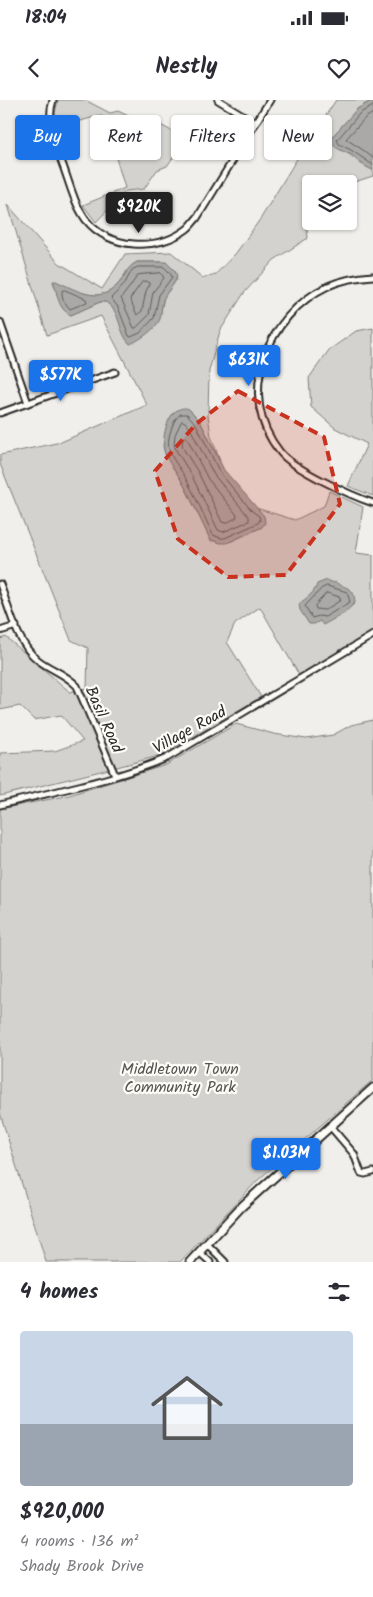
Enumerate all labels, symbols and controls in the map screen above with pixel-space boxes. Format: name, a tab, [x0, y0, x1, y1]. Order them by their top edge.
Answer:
text: 18:04	[25, 3, 67, 33]
text: Nestly	[155, 50, 218, 85]
icon: back	[20, 54, 48, 82]
icon: heart	[325, 54, 353, 82]
chip: Buy	[15, 115, 80, 160]
chip: Rent	[90, 115, 161, 160]
chip: Filters	[171, 115, 254, 160]
chip: New	[264, 115, 332, 160]
map controls	[302, 175, 357, 230]
button: layers	[302, 175, 357, 230]
pin: $920K	[104, 192, 174, 234]
text: $920K	[117, 195, 161, 220]
pin: $631K	[214, 344, 284, 387]
text: $631K	[228, 348, 270, 373]
pin: $577K	[26, 360, 96, 402]
text: $577K	[40, 363, 82, 388]
street label: Basil Road	[78, 682, 130, 758]
street label: Village Road	[148, 699, 232, 761]
park label: Middletown Town Community Park	[121, 1057, 239, 1100]
pin: $1.03M	[245, 1138, 327, 1180]
text: $1.03M	[262, 1141, 310, 1166]
text: 4 homes	[20, 1276, 98, 1309]
icon: filters	[325, 1278, 353, 1306]
icon: home	[142, 1363, 232, 1453]
text: $920,000	[20, 1496, 104, 1529]
text: 4 rooms · 136 m²	[20, 1529, 138, 1554]
text: Shady Brook Drive	[20, 1554, 144, 1579]

